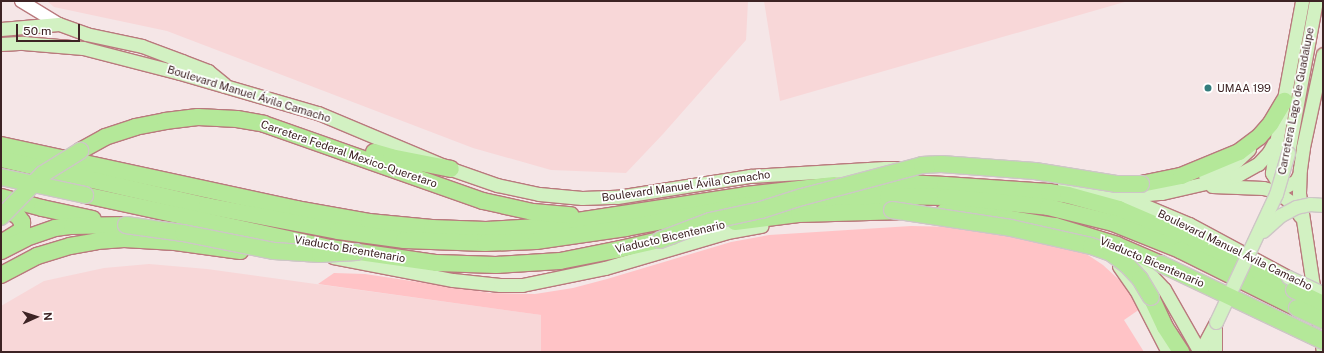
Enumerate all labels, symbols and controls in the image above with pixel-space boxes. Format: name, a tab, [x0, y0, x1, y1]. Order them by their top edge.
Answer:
scale bar	[18, 16, 82, 42]
text: 50 m	[23, 24, 51, 38]
street label: Carretera Lago de Guadalupe	[1275, 26, 1317, 176]
street label: Boulevard Manuel Ávila Camacho	[166, 63, 332, 125]
place label: UMAA 199	[1217, 81, 1271, 95]
marker: UMAA 199	[1202, 82, 1214, 94]
street label: Carretera Federal Mexico-Queretaro	[259, 118, 439, 190]
street label: Boulevard Manuel Ávila Camacho	[601, 168, 771, 204]
street label: Boulevard Manuel Ávila Camacho	[1156, 207, 1314, 293]
street label: Viaducto Bicentenario	[614, 218, 726, 256]
street label: Viaducto Bicentenario	[294, 233, 406, 265]
street label: Viaducto Bicentenario	[1098, 234, 1206, 290]
north arrow	[16, 297, 56, 337]
text: N	[42, 312, 54, 321]

